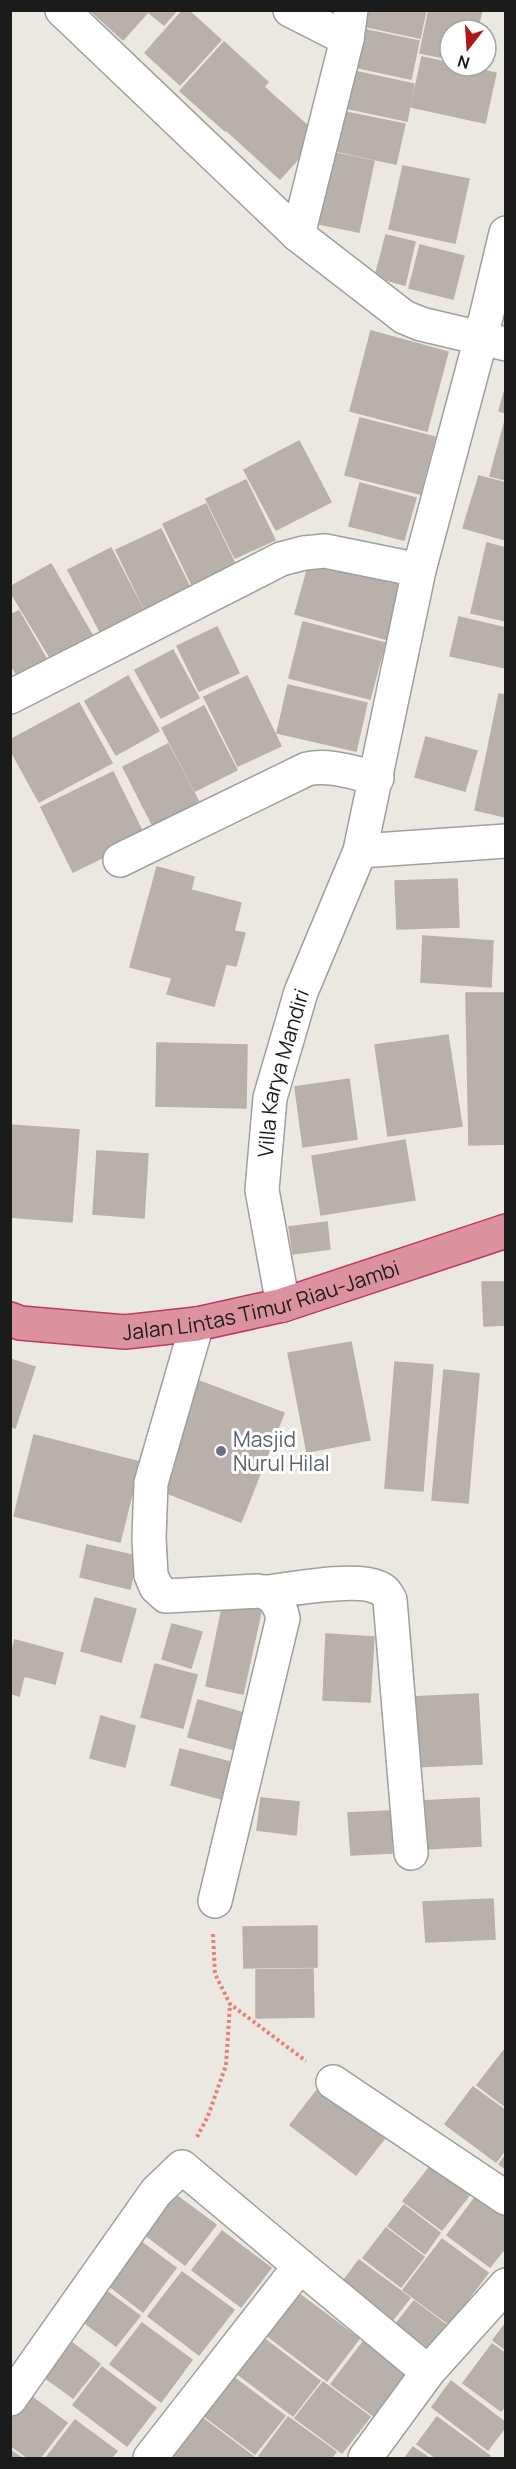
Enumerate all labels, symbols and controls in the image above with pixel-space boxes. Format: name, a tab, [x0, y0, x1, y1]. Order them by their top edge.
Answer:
north arrow	[438, 18, 498, 78]
text: N	[455, 50, 472, 75]
street label: Villa Karya Mandiri	[251, 984, 315, 1159]
street label: Jalan Lintas Timur Riau-Jambi	[121, 1253, 403, 1346]
place label: Masjid Nurul Hilal	[233, 1425, 330, 1477]
marker: Masjid Nurul Hilal	[214, 1444, 228, 1458]

